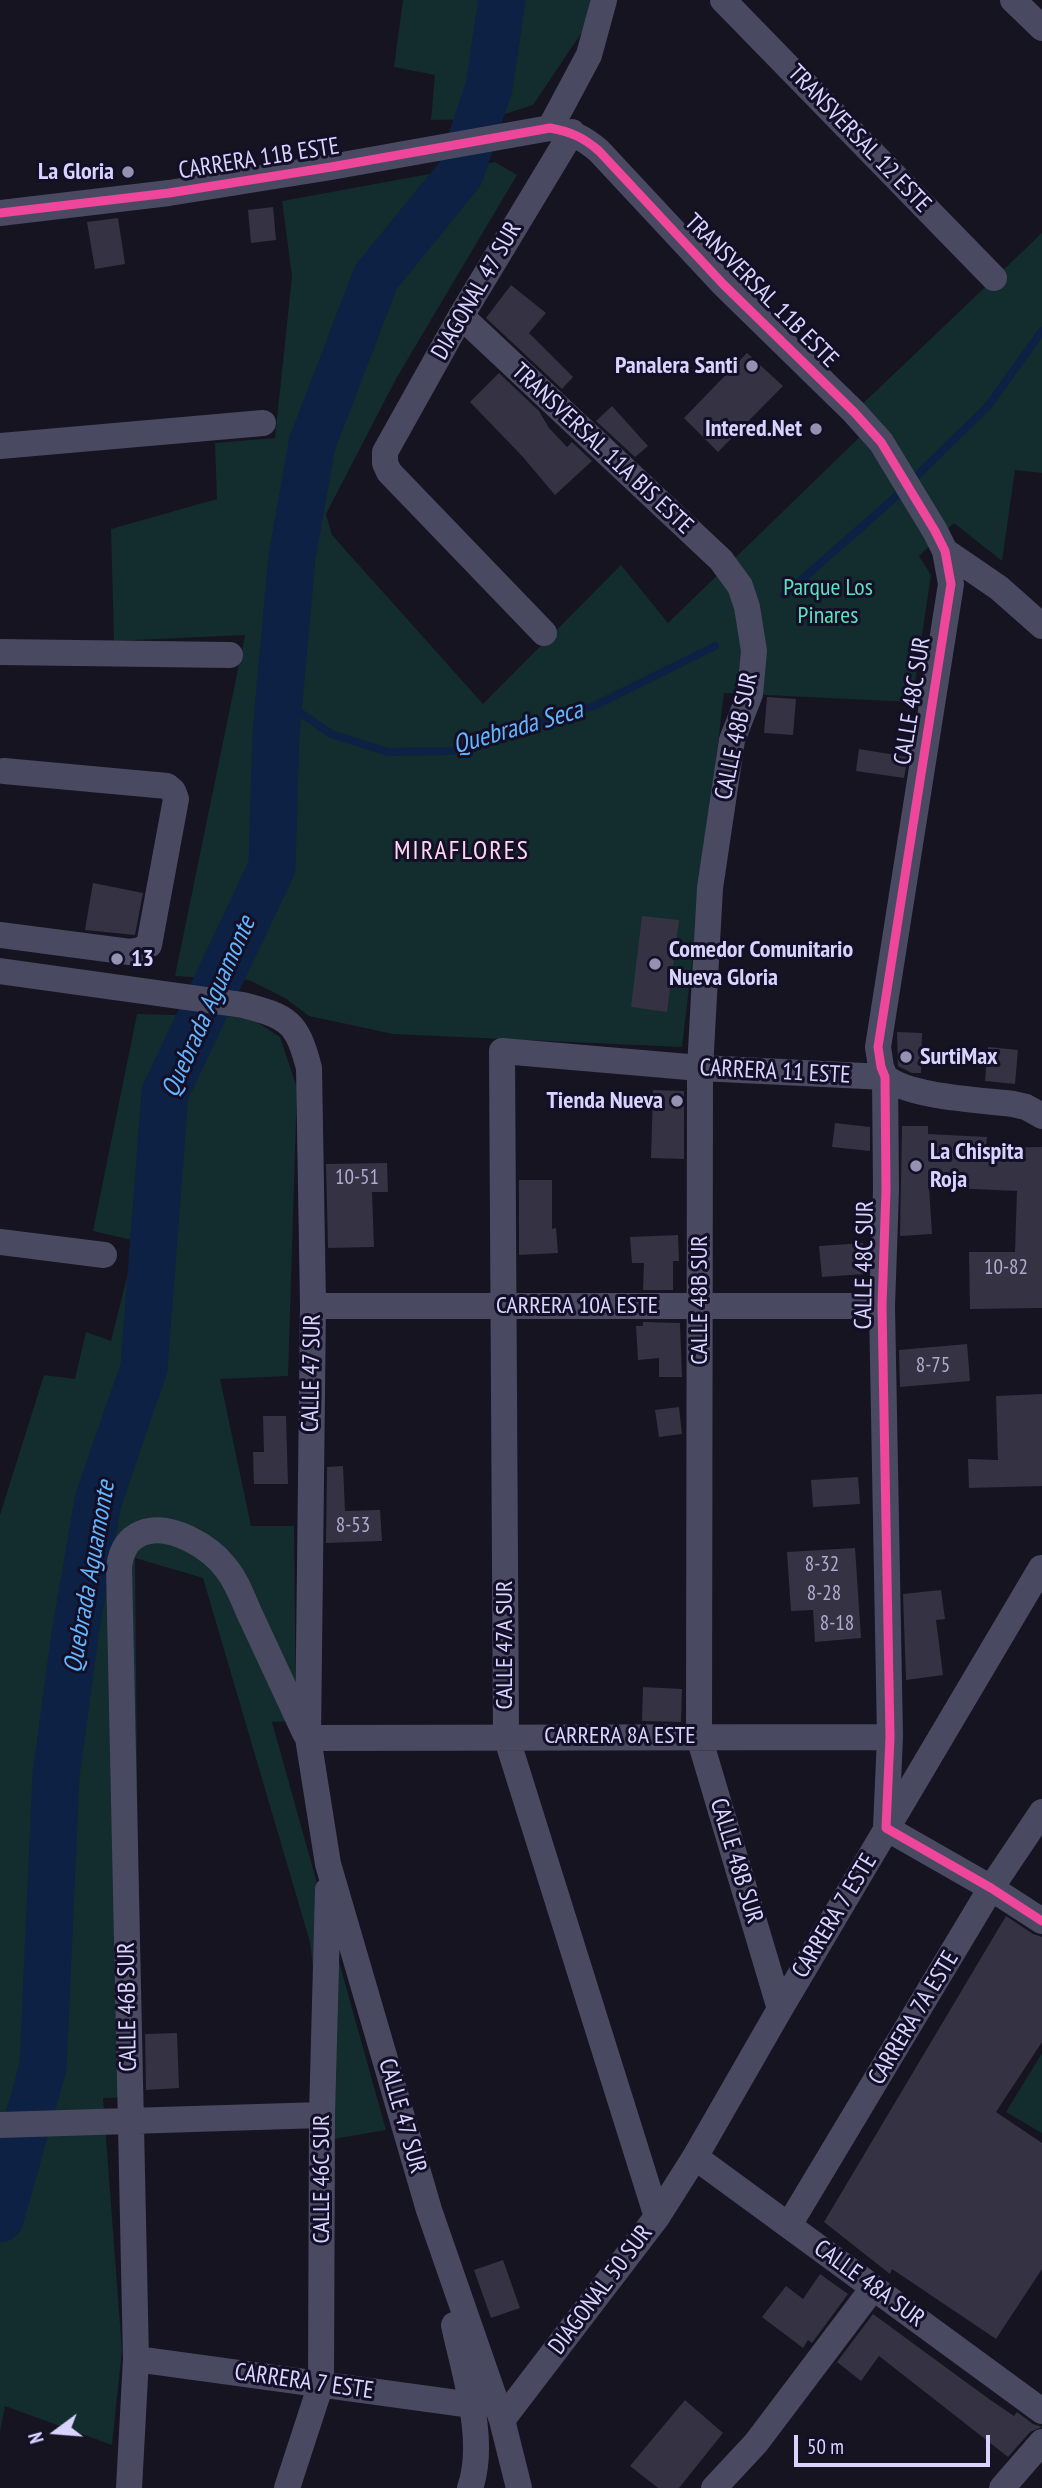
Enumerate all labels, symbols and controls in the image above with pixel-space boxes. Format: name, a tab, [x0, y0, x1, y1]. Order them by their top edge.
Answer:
street label: TRANSVERSAL 12 ESTE	[781, 59, 937, 219]
street label: CARRERA 11B ESTE	[177, 132, 341, 186]
place label: La Gloria	[38, 158, 114, 186]
marker: La Gloria	[120, 164, 136, 180]
street label: TRANSVERSAL 11B ESTE	[678, 208, 844, 374]
street label: DIAGONAL 47 SUR	[426, 217, 528, 365]
place label: Panalera Santi	[615, 352, 738, 380]
street label: TRANSVERSAL 11A BIS ESTE	[505, 357, 699, 541]
marker: Panalera Santi	[744, 358, 760, 374]
place label: Intered.Net	[705, 415, 802, 443]
marker: Intered.Net	[808, 421, 824, 437]
park label: Parque Los Pinares	[783, 574, 873, 630]
street label: CALLE 48C SUR	[889, 635, 937, 767]
street label: CALLE 48B SUR	[709, 670, 765, 802]
water label: Quebrada Seca	[449, 695, 587, 761]
district label: MIRAFLORES	[395, 836, 529, 868]
water label: Quebrada Aguamonte	[155, 912, 263, 1102]
place label: Comedor Comunitario Nueva Gloria	[669, 936, 853, 992]
place label: 13	[131, 945, 154, 973]
marker: 13	[109, 951, 125, 967]
marker: Comedor Comunitario Nueva Gloria	[647, 956, 663, 972]
place label: SurtiMax	[920, 1043, 998, 1071]
marker: SurtiMax	[898, 1049, 914, 1065]
street label: CARRERA 11 ESTE	[699, 1054, 851, 1090]
place label: Tienda Nueva	[546, 1087, 663, 1115]
marker: Tienda Nueva	[669, 1093, 685, 1109]
place label: La Chispita Roja	[930, 1138, 1024, 1194]
marker: La Chispita Roja	[908, 1158, 924, 1174]
house number: 10-51	[335, 1165, 379, 1191]
street label: CALLE 48C SUR	[849, 1200, 881, 1330]
street label: CALLE 48B SUR	[686, 1235, 714, 1365]
house number: 10-82	[984, 1255, 1028, 1281]
street label: CARRERA 10A ESTE	[496, 1292, 658, 1320]
street label: CALLE 47 SUR	[297, 1314, 327, 1432]
house number: 8-75	[916, 1353, 950, 1379]
water label: Quebrada Aguamonte	[58, 1479, 122, 1675]
house number: 8-53	[336, 1513, 370, 1539]
house number: 8-32	[805, 1552, 839, 1578]
street label: CALLE 47A SUR	[491, 1581, 519, 1709]
house number: 8-28	[807, 1581, 841, 1607]
house number: 8-18	[820, 1611, 854, 1637]
street label: CARRERA 8A ESTE	[544, 1722, 696, 1750]
street label: CALLE 48B SUR	[703, 1795, 769, 1927]
street label: CARRERA 7 ESTE	[787, 1849, 883, 1983]
street label: CALLE 46B SUR	[112, 1942, 144, 2072]
street label: CARRERA 7A ESTE	[863, 1946, 965, 2090]
street label: CALLE 47 SUR	[372, 2055, 432, 2177]
street label: CALLE 46C SUR	[308, 2114, 336, 2244]
street label: DIAGONAL 50 SUR	[543, 2220, 659, 2360]
street label: CALLE 48A SUR	[808, 2234, 930, 2334]
street label: CARRERA 7 ESTE	[233, 2358, 375, 2406]
north arrow	[21, 2397, 91, 2467]
scale bar	[797, 2422, 993, 2466]
text: N	[23, 2430, 49, 2446]
text: 50 m	[807, 2433, 844, 2460]

